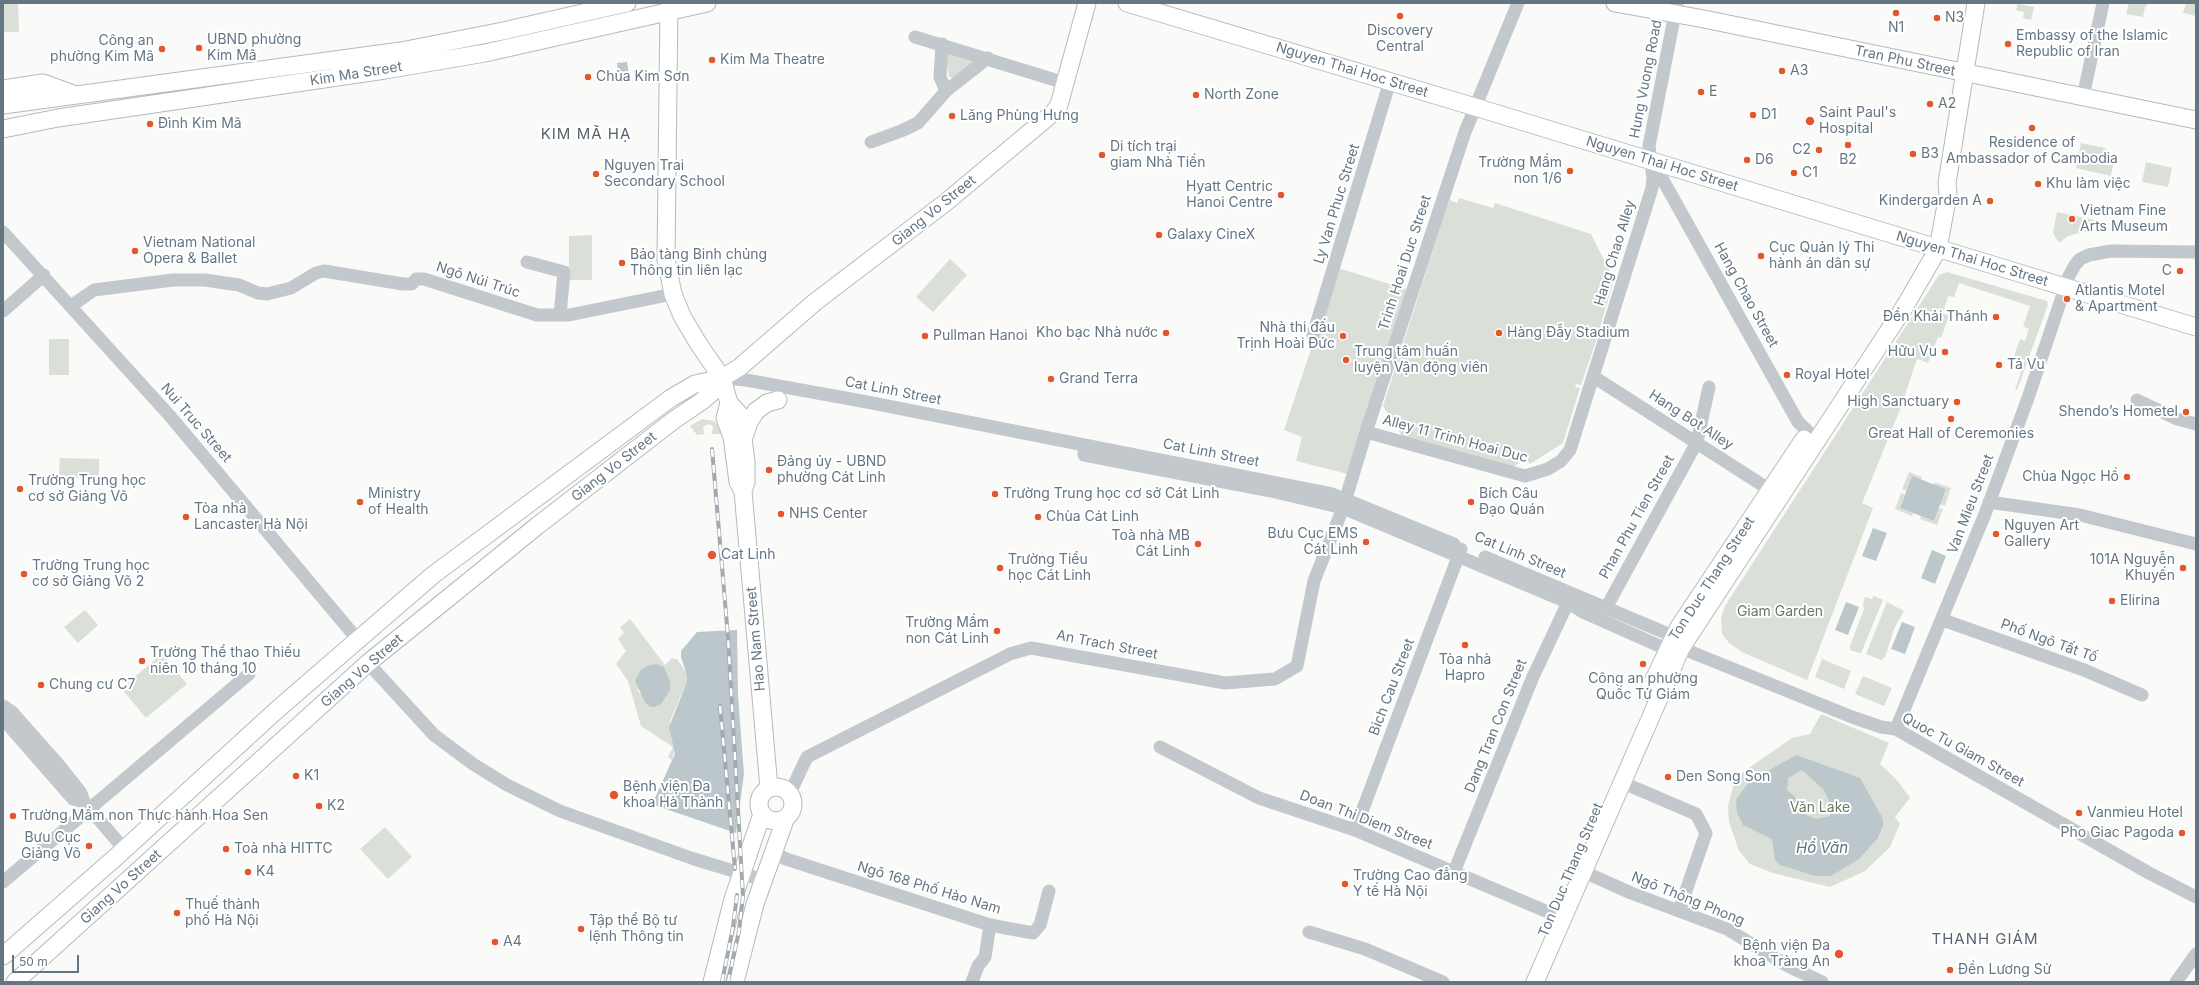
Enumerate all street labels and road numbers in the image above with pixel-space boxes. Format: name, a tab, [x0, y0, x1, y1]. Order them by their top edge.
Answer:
street label: Hung Vuong Road	[1626, 18, 1666, 140]
street label: Nguyen Thai Hoc Street	[1274, 39, 1430, 101]
street label: Tran Phu Street	[1853, 42, 1957, 80]
street label: Kim Ma Street	[309, 58, 403, 90]
street label: Nguyen Thai Hoc Street	[1584, 133, 1740, 195]
street label: Ly Van Phuc Street	[1311, 142, 1363, 266]
street label: Giang Vo Street	[889, 172, 979, 250]
street label: Trinh Hoai Duc Street	[1375, 193, 1435, 333]
street label: Hang Chao Alley	[1591, 198, 1639, 308]
street label: Nguyen Thai Hoc Street	[1894, 228, 2050, 290]
street label: Hang Chao Street	[1710, 240, 1782, 350]
street label: Ngõ Núi Trúc	[434, 259, 522, 301]
street label: Cat Linh Street	[843, 373, 943, 409]
street label: Nui Truc Street	[157, 380, 235, 466]
street label: Hang Bot Alley	[1646, 386, 1736, 454]
street label: Alley 11 Trinh Hoai Duc	[1381, 412, 1529, 466]
street label: Giang Vo Street	[568, 429, 660, 505]
street label: Cat Linh Street	[1161, 435, 1261, 471]
street label: Phan Phu Tien Street	[1596, 452, 1678, 582]
street label: Van Mieu Street	[1944, 452, 1998, 556]
street label: Ton Duc Thang Street	[1666, 514, 1758, 644]
street label: Cat Linh Street	[1472, 528, 1568, 582]
street label: Hao Nam Street	[743, 586, 769, 692]
street label: Phố Ngô Tất Tố	[1998, 616, 2100, 666]
street label: An Trach Street	[1055, 627, 1159, 663]
street label: Giang Vo Street	[318, 631, 406, 711]
street label: Bich Cau Street	[1366, 636, 1418, 738]
street label: Dang Tran Con Street	[1461, 657, 1531, 795]
street label: Quoc Tu Giam Street	[1899, 709, 2027, 791]
street label: Doan Thi Diem Street	[1297, 787, 1435, 853]
street label: Ton Duc Thang Street	[1535, 800, 1607, 940]
street label: Giang Vo Street	[77, 846, 165, 928]
street label: Ngõ 168 Phố Hào Nam	[855, 858, 1003, 918]
street label: Ngõ Thông Phong	[1629, 869, 1747, 929]

